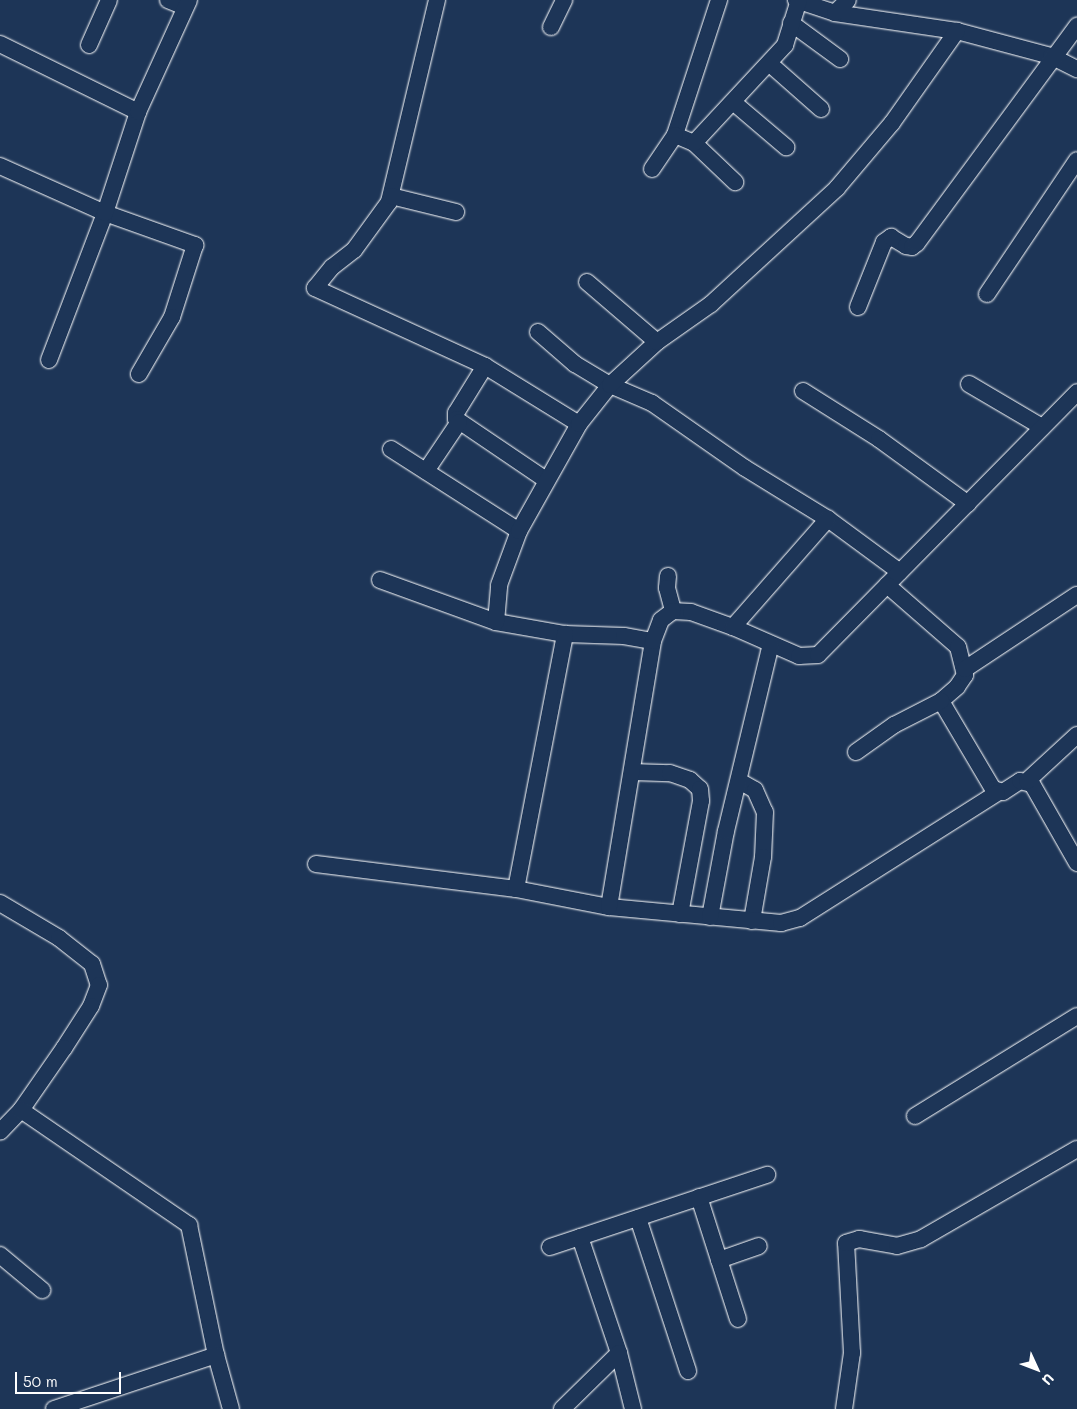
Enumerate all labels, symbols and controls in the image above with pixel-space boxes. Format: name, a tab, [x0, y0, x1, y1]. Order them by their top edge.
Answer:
north arrow	[1012, 1344, 1062, 1394]
scale bar	[18, 1362, 124, 1394]
text: U	[1038, 1369, 1059, 1390]
text: 50 m	[23, 1371, 58, 1391]

